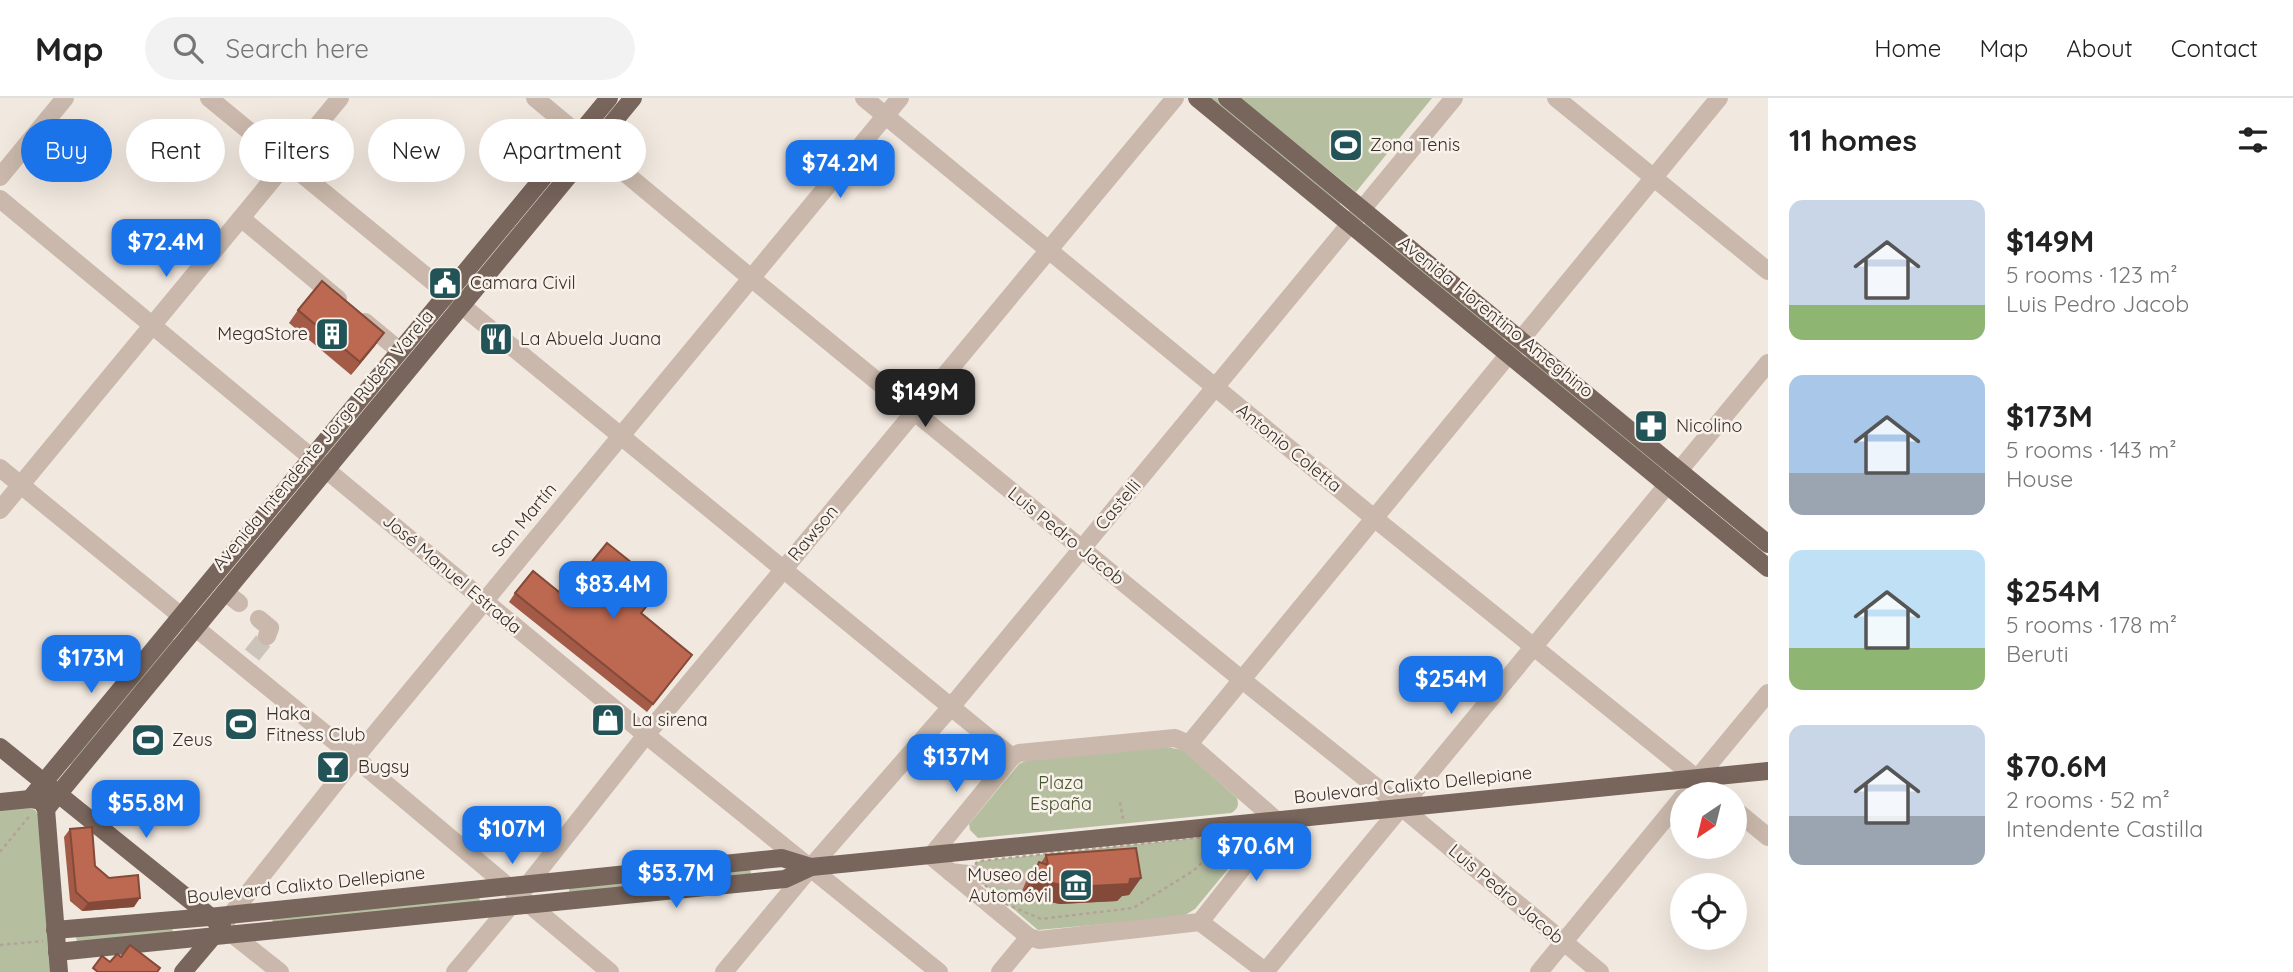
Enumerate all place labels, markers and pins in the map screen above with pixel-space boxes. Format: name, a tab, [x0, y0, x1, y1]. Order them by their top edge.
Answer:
sports icon: Zona Tenis	[1327, 126, 1365, 164]
place label: Zona Tenis	[1370, 133, 1460, 156]
pin: $74.2M	[783, 140, 897, 200]
pin: $72.4M	[109, 220, 223, 279]
public building icon: Camara Civil	[426, 264, 464, 302]
place label: Camara Civil	[470, 271, 576, 294]
building icon: MegaStore	[313, 315, 351, 353]
restaurant icon: La Abuela Juana	[477, 320, 515, 358]
place label: MegaStore	[217, 322, 308, 345]
place label: La Abuela Juana	[520, 327, 661, 350]
pin: $149M	[876, 370, 974, 429]
pharmacy icon: Nicolino	[1632, 407, 1670, 445]
place label: Nicolino	[1676, 414, 1742, 437]
pin: $83.4M	[556, 561, 670, 621]
pin: $173M	[42, 636, 140, 695]
pin: $254M	[1402, 656, 1500, 716]
shop icon: La sirena	[589, 701, 627, 739]
place label: Haka Fitness Club	[266, 702, 366, 746]
sports icon: Haka Fitness Club	[222, 705, 260, 743]
place label: La sirena	[632, 708, 708, 731]
sports icon: Zeus	[129, 721, 167, 759]
place label: Zeus	[172, 728, 212, 751]
pin: $137M	[907, 734, 1005, 794]
bar icon: Bugsy	[314, 748, 352, 786]
place label: Bugsy	[358, 755, 410, 778]
pin: $55.8M	[89, 780, 203, 840]
pin: $107M	[463, 806, 561, 866]
pin: $70.6M	[1199, 824, 1313, 883]
pin: $53.7M	[619, 850, 733, 910]
place label: Museo del Automóvil	[967, 863, 1052, 907]
museum icon: Museo del Automóvil	[1057, 866, 1095, 904]

